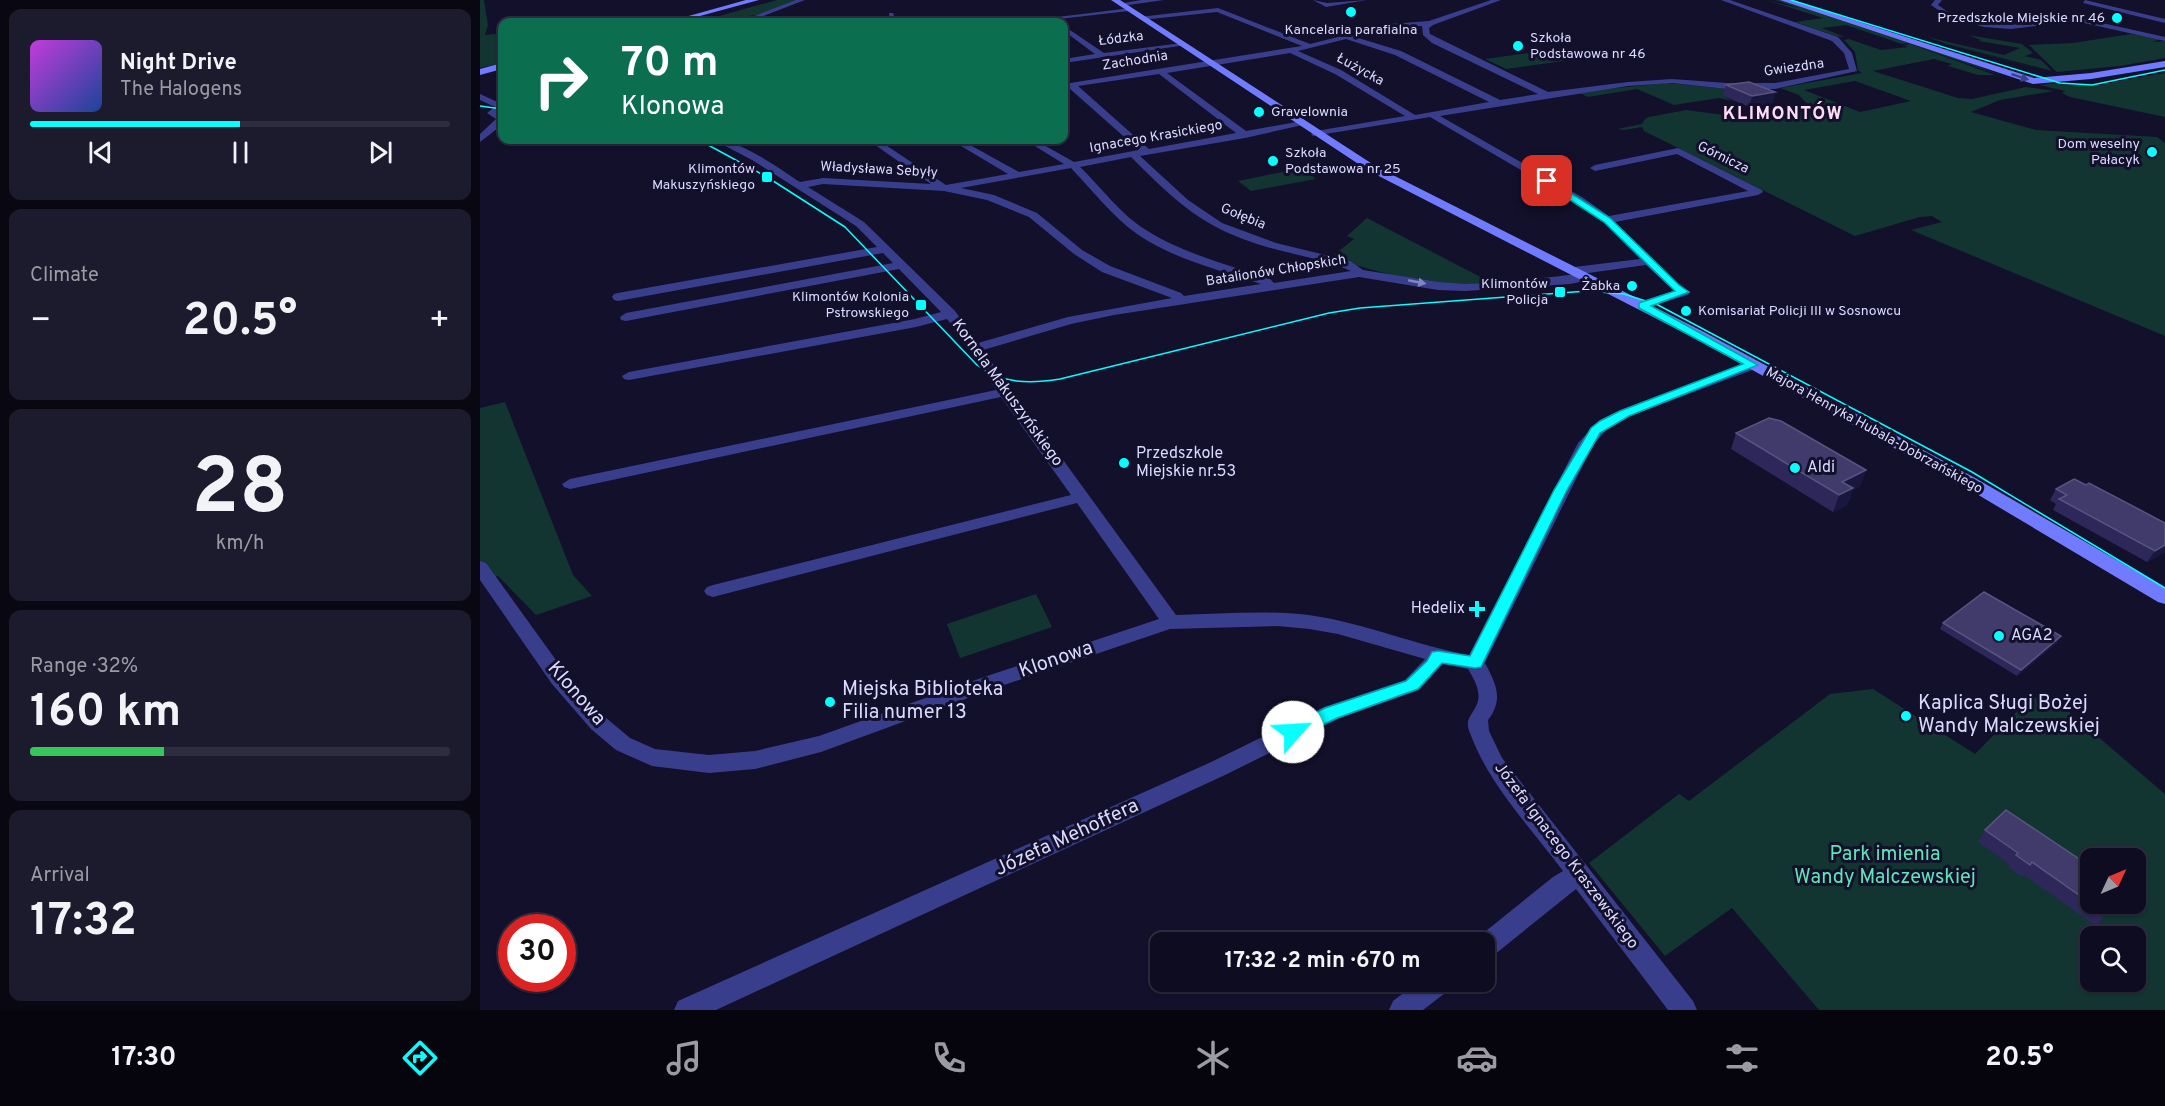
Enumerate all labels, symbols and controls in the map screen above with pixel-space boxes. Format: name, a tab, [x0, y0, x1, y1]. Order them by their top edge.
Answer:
marker: Kancelaria parafialna	[1344, 5, 1358, 19]
place label: Przedszkole Miejskie nr 46	[1937, 10, 2105, 27]
marker: Przedszkole Miejskie nr 46	[2110, 11, 2124, 25]
place label: Kancelaria parafialna	[1285, 22, 1417, 39]
street label: Łódzka	[1098, 28, 1144, 50]
place label: Szkoła Podstawowa nr 46	[1530, 30, 1646, 63]
text: 70 m	[621, 38, 719, 91]
marker: Szkoła Podstawowa nr 46	[1511, 39, 1525, 53]
icon: right	[522, 42, 600, 120]
street label: Zachodnia	[1101, 47, 1169, 75]
text: Night Drive	[120, 50, 237, 77]
street label: Łużycka	[1333, 50, 1387, 90]
street label: Gwiezdna	[1763, 55, 1825, 81]
one-way arrow	[2011, 73, 2029, 83]
text: The Halogens	[120, 77, 242, 103]
text: Klonowa	[621, 90, 724, 124]
district label: KLIMONTÓW	[1723, 101, 1843, 126]
place label: Gravelownia	[1271, 104, 1348, 121]
marker: Gravelownia	[1252, 105, 1266, 119]
street label: Ignacego Krasickiego	[1088, 117, 1224, 157]
icon: previous	[84, 136, 117, 169]
icon: pause	[224, 136, 257, 169]
icon: next	[364, 136, 397, 169]
place label: Dom weselny Pałacyk	[2058, 136, 2140, 169]
street label: Górnicza	[1694, 138, 1752, 178]
place label: Szkoła Podstawowa nr 25	[1285, 145, 1401, 178]
marker: Dom weselny Pałacyk	[2145, 145, 2159, 159]
marker: Szkoła Podstawowa nr 25	[1266, 154, 1280, 168]
pin	[1521, 155, 1572, 206]
street label: Władysława Sebyły	[820, 158, 938, 182]
place label: Klimontów Makuszyńskiego	[652, 161, 755, 194]
icon: arrive	[1530, 164, 1563, 197]
marker: Klimontów Makuszyńskiego	[760, 170, 774, 184]
street label: Gołębia	[1218, 200, 1268, 234]
street label: Batalionów Chłopskich	[1205, 252, 1347, 290]
text: Climate	[30, 263, 99, 289]
place label: Klimontów Policja	[1481, 276, 1548, 309]
place label: Żabka	[1581, 277, 1620, 295]
one-way arrow	[1407, 278, 1426, 287]
marker: Żabka	[1625, 279, 1639, 293]
marker: Klimontów Policja	[1553, 285, 1567, 299]
place label: Klimontów Kolonia Pstrowskiego	[792, 289, 909, 322]
text: 20.5°	[183, 294, 297, 351]
marker: Klimontów Kolonia Pstrowskiego	[914, 298, 928, 312]
text: −	[30, 301, 51, 343]
text: +	[429, 301, 450, 343]
place label: Komisariat Policji III w Sosnowcu	[1698, 303, 1901, 320]
marker: Komisariat Policji III w Sosnowcu	[1679, 304, 1693, 318]
street label: Kornela Makuszyńskiego	[947, 315, 1067, 471]
street label: Majora Henryka Hubala-Dobrzańskiego	[1763, 364, 1986, 498]
text: 28	[192, 442, 288, 541]
place label: Przedszkole Miejskie nr.53	[1136, 444, 1236, 482]
marker: Przedszkole Miejskie nr.53	[1117, 456, 1131, 470]
place label: Aldi	[1807, 458, 1835, 478]
marker: Aldi	[1788, 461, 1802, 475]
text: km/h	[216, 531, 264, 557]
place label: Hedelix	[1411, 599, 1465, 619]
marker: Hedelix	[1470, 602, 1484, 616]
place label: AGA2	[2011, 626, 2053, 646]
marker: AGA2	[1992, 629, 2006, 643]
street label: Klonowa	[1016, 635, 1096, 685]
text: Range · 32%	[30, 654, 138, 680]
street label: Klonowa	[541, 657, 611, 731]
place label: Miejska Biblioteka Filia numer 13	[842, 677, 1003, 726]
text: 160 km	[30, 685, 181, 742]
place label: Kaplica Sługi Bożej Wandy Malczewskiej	[1918, 691, 2100, 740]
marker: Miejska Biblioteka Filia numer 13	[823, 695, 837, 709]
position arrow	[1261, 700, 1325, 764]
marker: Kaplica Sługi Bożej Wandy Malczewskiej	[1899, 709, 1913, 723]
street label: Józefa Ignacego Kraszewskiego	[1489, 759, 1643, 953]
street label: Józefa Mehoffera	[991, 793, 1143, 883]
park label: Park imienia Wandy Malczewskiej	[1794, 842, 1976, 891]
north arrow	[2080, 848, 2146, 914]
map controls	[2080, 848, 2146, 992]
text: Arrival	[30, 863, 90, 889]
text: 17:32	[30, 894, 137, 951]
speed limit sign: 30	[498, 914, 576, 992]
button: search	[2080, 926, 2146, 992]
text: 17:32 · 2 min · 670 m	[1224, 948, 1421, 975]
icon: directions	[399, 1037, 441, 1079]
icon: music	[663, 1037, 705, 1079]
icon: phone	[928, 1037, 970, 1079]
icon: climate	[1192, 1037, 1234, 1079]
icon: car	[1456, 1037, 1498, 1079]
icon: filters	[1721, 1037, 1763, 1079]
text: 17:30	[111, 1041, 177, 1075]
text: 20.5°	[1985, 1041, 2054, 1075]

